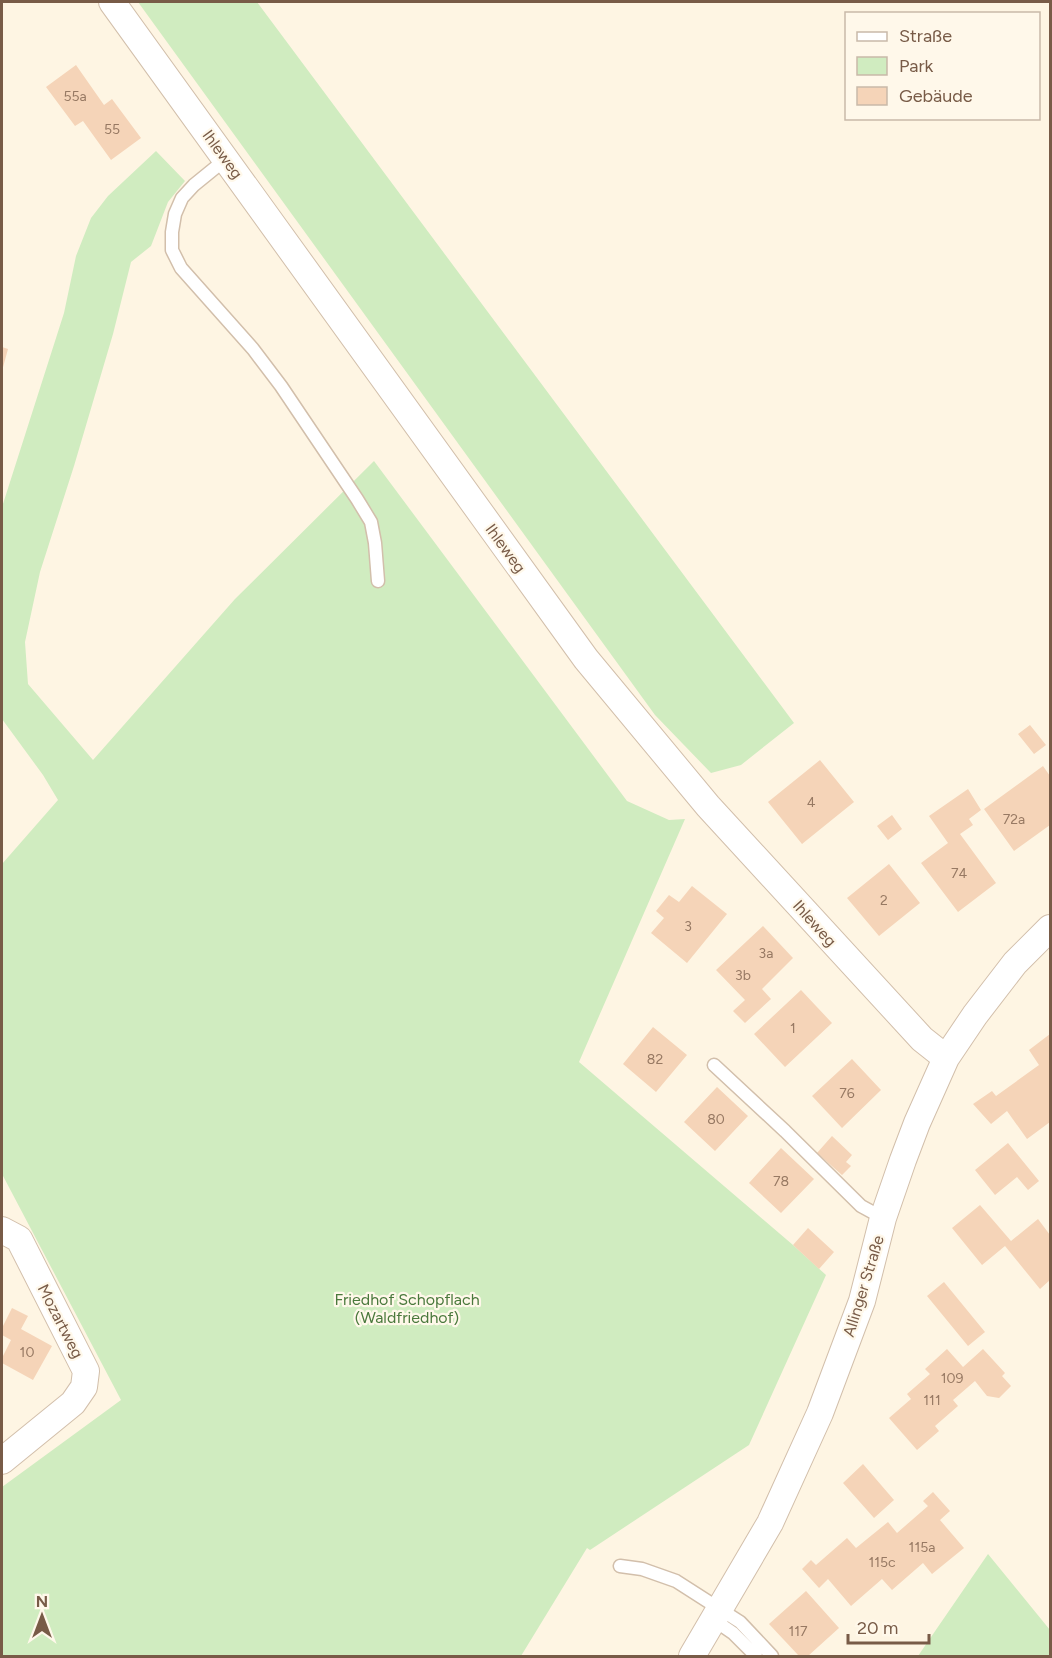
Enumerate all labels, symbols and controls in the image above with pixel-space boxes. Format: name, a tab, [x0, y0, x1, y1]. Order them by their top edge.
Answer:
legend	[845, 12, 1040, 120]
text: Straße	[899, 25, 952, 47]
text: Park	[899, 55, 934, 77]
text: Gebäude	[899, 85, 973, 107]
house number: 55a	[63, 88, 87, 105]
house number: 55	[104, 121, 120, 138]
street label: Ihleweg	[199, 126, 247, 182]
street label: Ihleweg	[482, 520, 530, 576]
house number: 4	[807, 794, 816, 811]
house number: 72a	[1003, 811, 1025, 828]
house number: 74	[951, 865, 967, 882]
house number: 2	[880, 892, 888, 909]
street label: Ihleweg	[789, 896, 840, 950]
house number: 3	[684, 918, 692, 935]
house number: 3a	[759, 945, 773, 962]
house number: 3b	[735, 967, 751, 984]
house number: 1	[790, 1020, 796, 1037]
house number: 82	[647, 1051, 663, 1068]
house number: 76	[839, 1085, 855, 1102]
house number: 80	[707, 1111, 725, 1128]
house number: 78	[773, 1173, 789, 1190]
street label: Allinger Straße	[839, 1233, 888, 1339]
street label: Mozartweg	[34, 1281, 87, 1362]
park label: Friedhof Schopflach (Waldfriedhof)	[334, 1290, 480, 1327]
house number: 10	[20, 1344, 34, 1361]
house number: 109	[941, 1370, 963, 1387]
house number: 111	[923, 1392, 941, 1409]
house number: 115a	[909, 1539, 935, 1556]
house number: 115c	[868, 1554, 896, 1571]
north arrow	[12, 1586, 72, 1646]
text: N	[36, 1592, 48, 1611]
scale bar	[848, 1607, 929, 1645]
text: 20 m	[857, 1617, 898, 1639]
house number: 117	[788, 1623, 808, 1640]

